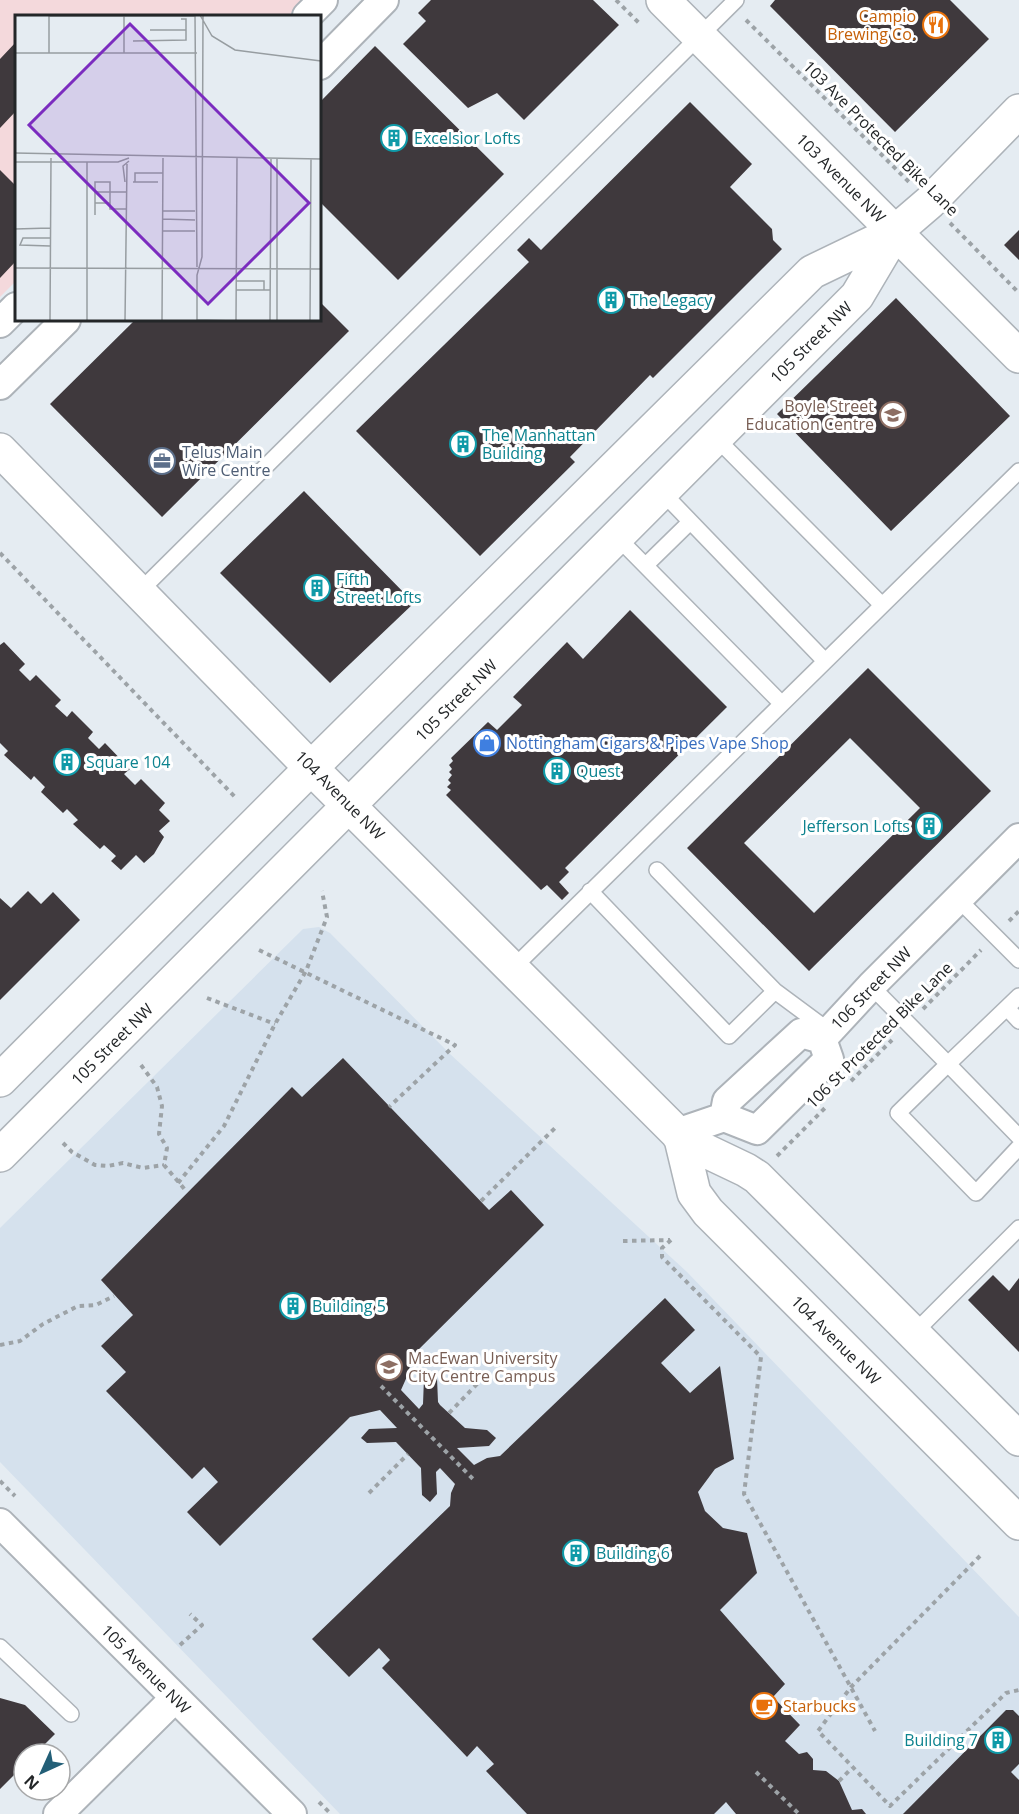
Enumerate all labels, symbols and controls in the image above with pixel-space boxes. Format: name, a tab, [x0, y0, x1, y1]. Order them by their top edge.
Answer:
place label: Campio Brewing Co.	[827, 5, 916, 45]
restaurant icon: Campio Brewing Co.	[921, 10, 951, 40]
inset map	[15, 15, 321, 321]
street label: 103 Ave Protected Bike Lane	[798, 55, 964, 221]
building icon: Excelsior Lofts	[379, 123, 409, 153]
place label: Excelsior Lofts	[414, 127, 521, 149]
street label: 103 Avenue NW	[791, 128, 891, 228]
building icon: The Legacy	[596, 285, 626, 315]
place label: The Legacy	[630, 289, 713, 311]
street label: 105 Street NW	[765, 296, 857, 388]
place label: Boyle Street Education Centre	[746, 395, 874, 435]
school or university icon: Boyle Street Education Centre	[878, 400, 908, 430]
place label: The Manhattan Building	[482, 424, 596, 464]
building icon: The Manhattan Building	[448, 429, 478, 459]
place label: Telus Main Wire Centre	[182, 441, 271, 481]
office icon: Telus Main Wire Centre	[147, 446, 177, 476]
place label: Fifth Street Lofts	[336, 568, 422, 608]
building icon: Fifth Street Lofts	[302, 573, 332, 603]
street label: 105 Street NW	[410, 654, 502, 746]
shop icon: Nottingham Cigars & Pipes Vape Shop	[472, 728, 502, 758]
place label: Nottingham Cigars & Pipes Vape Shop	[506, 732, 789, 754]
street label: 104 Avenue NW	[290, 745, 390, 845]
building icon: Square 104	[52, 747, 82, 777]
place label: Square 104	[86, 751, 170, 773]
building icon: Quest	[542, 756, 572, 786]
place label: Quest	[576, 760, 621, 782]
building icon: Jefferson Lofts	[914, 811, 944, 841]
place label: Jefferson Lofts	[801, 815, 910, 837]
street label: 106 Street NW	[826, 942, 916, 1034]
street label: 106 St Protected Bike Lane	[801, 957, 957, 1113]
street label: 105 Street NW	[66, 998, 158, 1090]
street label: 104 Avenue NW	[786, 1290, 886, 1390]
building icon: Building 5	[278, 1291, 308, 1321]
place label: Building 5	[312, 1295, 386, 1317]
place label: MacEwan University City Centre Campus	[408, 1347, 558, 1387]
school or university icon: MacEwan University City Centre Campus	[374, 1352, 404, 1382]
building icon: Building 6	[561, 1538, 591, 1568]
place label: Building 6	[596, 1542, 670, 1564]
street label: 105 Avenue NW	[96, 1619, 196, 1719]
cafe icon: Starbucks	[749, 1691, 779, 1721]
place label: Starbucks	[783, 1695, 856, 1717]
building icon: Building 7	[983, 1725, 1013, 1755]
place label: Building 7	[904, 1729, 978, 1751]
north arrow	[12, 1742, 72, 1802]
text: N	[19, 1770, 44, 1795]

